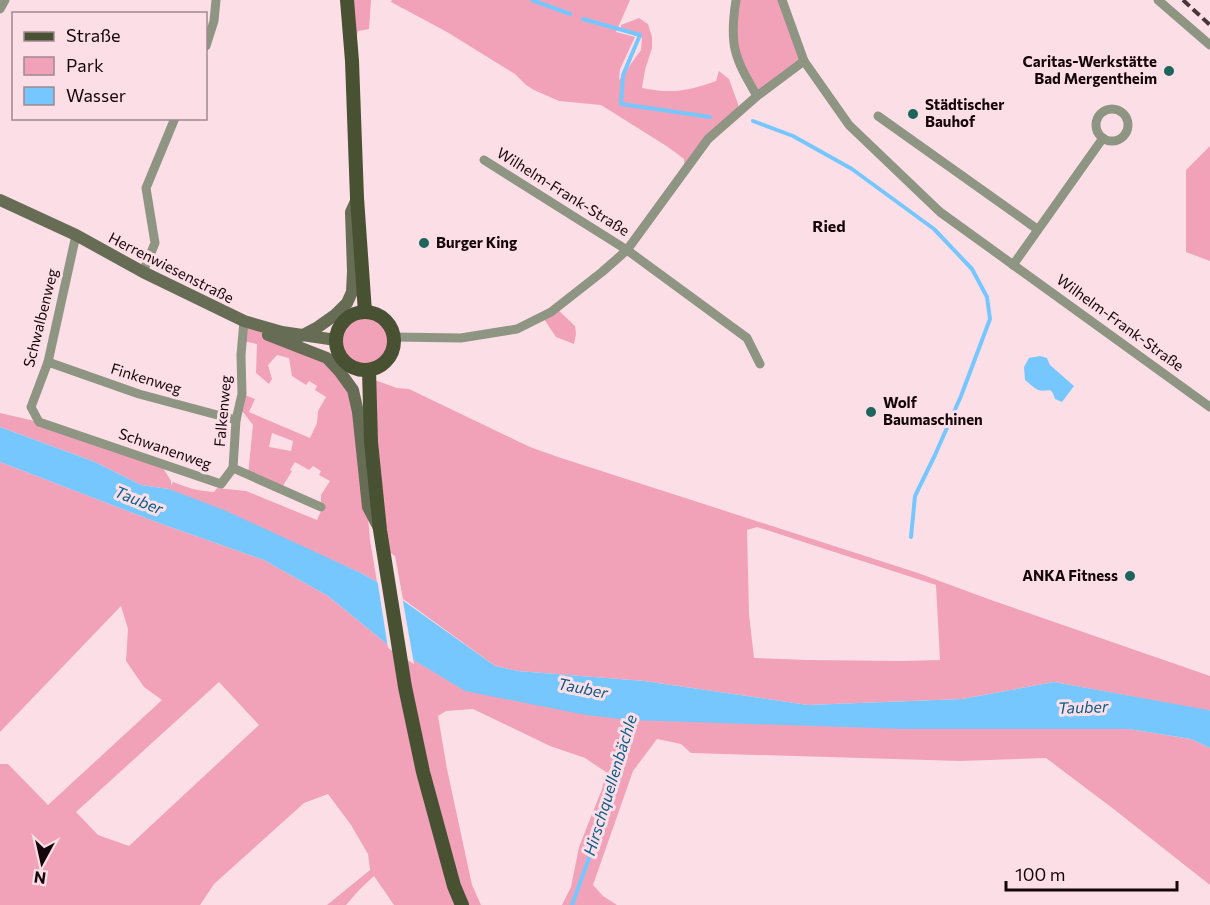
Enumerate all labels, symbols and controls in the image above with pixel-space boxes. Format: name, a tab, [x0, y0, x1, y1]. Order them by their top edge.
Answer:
legend	[12, 12, 207, 120]
text: Straße	[66, 24, 121, 46]
place label: Caritas-Werkstätte Bad Mergentheim	[1023, 52, 1157, 87]
text: Park	[66, 54, 104, 76]
marker: Caritas-Werkstätte Bad Mergentheim	[1162, 64, 1176, 78]
text: Wasser	[66, 84, 126, 106]
place label: Städtischer Bauhof	[925, 95, 1004, 130]
marker: Städtischer Bauhof	[906, 107, 920, 121]
street label: Wilhelm-Frank-Straße	[494, 143, 633, 239]
district label: Ried	[812, 216, 846, 235]
street label: Herrenwiesenstraße	[106, 228, 237, 306]
place label: Burger King	[436, 233, 517, 251]
marker: Burger King	[417, 236, 431, 250]
street label: Schwalbenweg	[19, 267, 61, 369]
street label: Wilhelm-Frank-Straße	[1053, 270, 1188, 374]
street label: Finkenweg	[109, 359, 184, 397]
street label: Falkenweg	[210, 374, 234, 447]
place label: Wolf Baumaschinen	[883, 393, 983, 428]
marker: Wolf Baumaschinen	[864, 405, 878, 419]
street label: Schwanenweg	[117, 424, 214, 472]
water label: Tauber	[112, 481, 167, 518]
place label: ANKA Fitness	[1022, 566, 1118, 584]
marker: ANKA Fitness	[1123, 569, 1137, 583]
water label: Tauber	[557, 673, 610, 702]
water label: Tauber	[1057, 696, 1109, 717]
water label: Hirschquellenbächle	[579, 712, 640, 858]
north arrow	[12, 833, 72, 893]
scale bar	[1006, 854, 1177, 892]
text: 100 m	[1015, 863, 1065, 885]
text: N	[33, 868, 47, 889]

